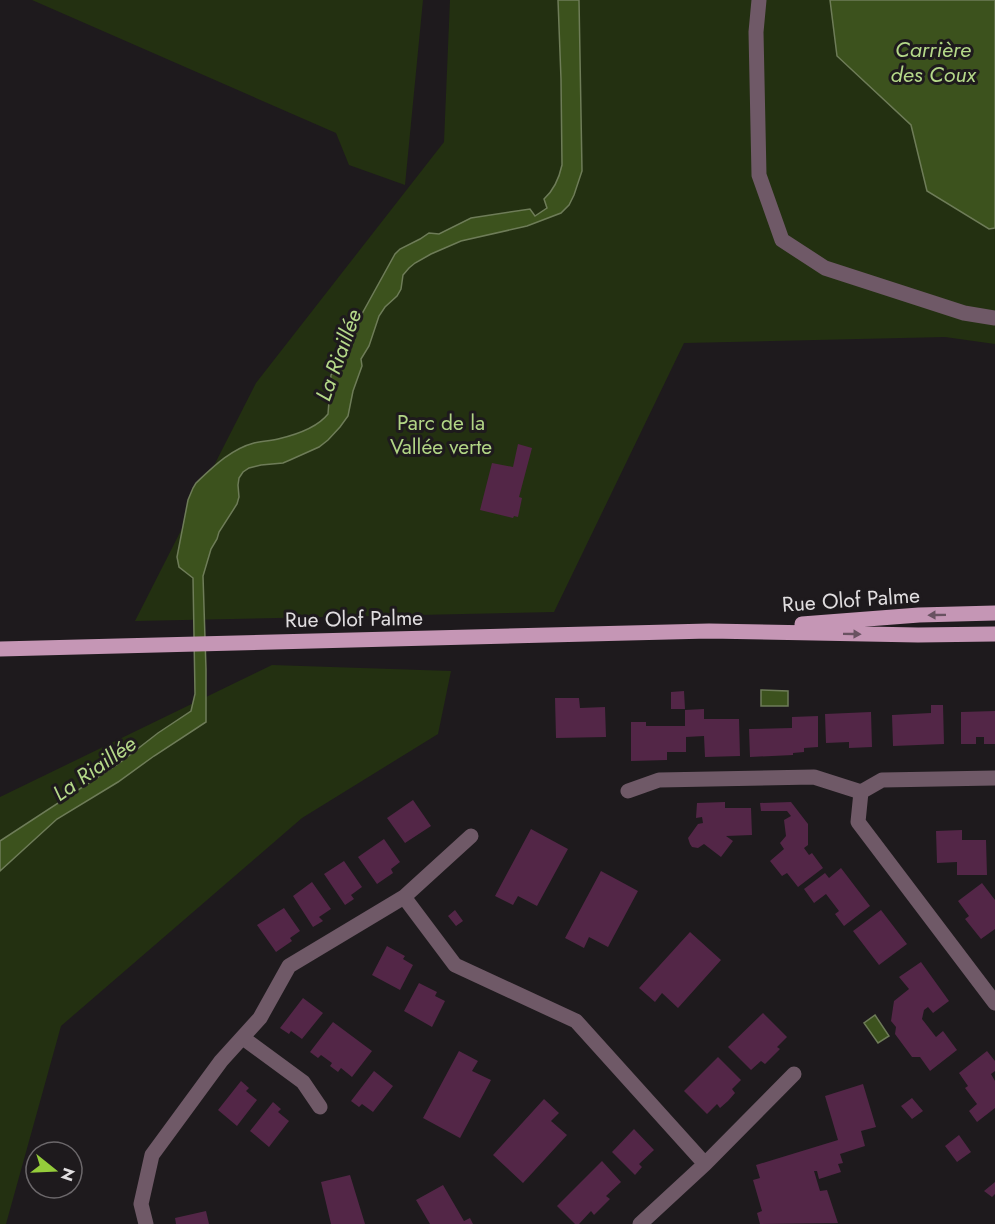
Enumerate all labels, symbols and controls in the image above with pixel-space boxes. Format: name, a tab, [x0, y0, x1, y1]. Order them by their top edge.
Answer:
water label: Carrière des Coux	[891, 33, 977, 90]
water label: La Riaillée	[307, 305, 369, 405]
park label: Parc de la Vallée verte	[390, 408, 492, 462]
street label: Rue Olof Palme	[781, 580, 921, 620]
street label: Rue Olof Palme	[285, 603, 423, 635]
one-way arrow	[927, 610, 946, 620]
one-way arrow	[842, 629, 861, 639]
water label: La Riaillée	[46, 728, 142, 808]
north arrow	[24, 1140, 84, 1200]
text: N	[55, 1165, 81, 1184]

